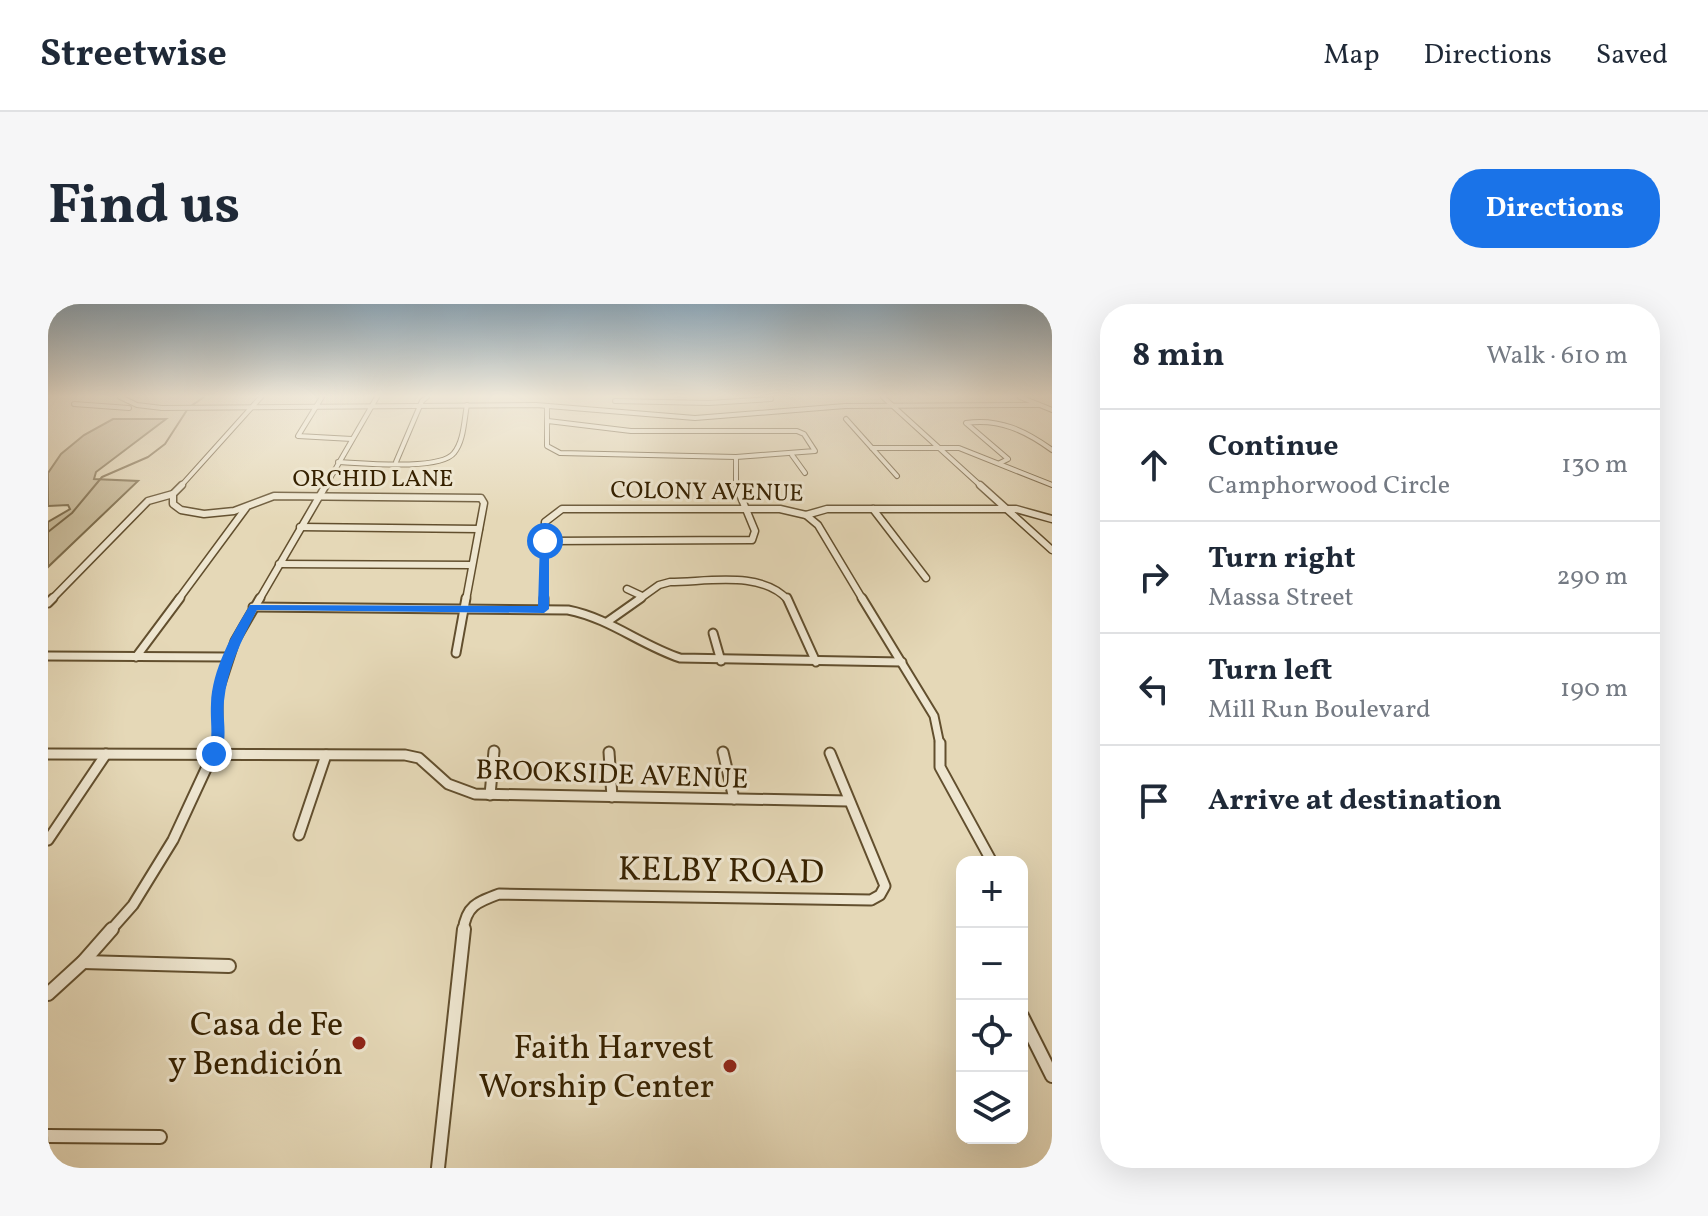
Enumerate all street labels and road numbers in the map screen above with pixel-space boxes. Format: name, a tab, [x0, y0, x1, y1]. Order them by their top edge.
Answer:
street label: ORCHID LANE	[292, 463, 454, 497]
street label: COLONY AVENUE	[610, 474, 804, 512]
street label: BROOKSIDE AVENUE	[475, 751, 749, 800]
street label: KELBY ROAD	[618, 847, 824, 898]

